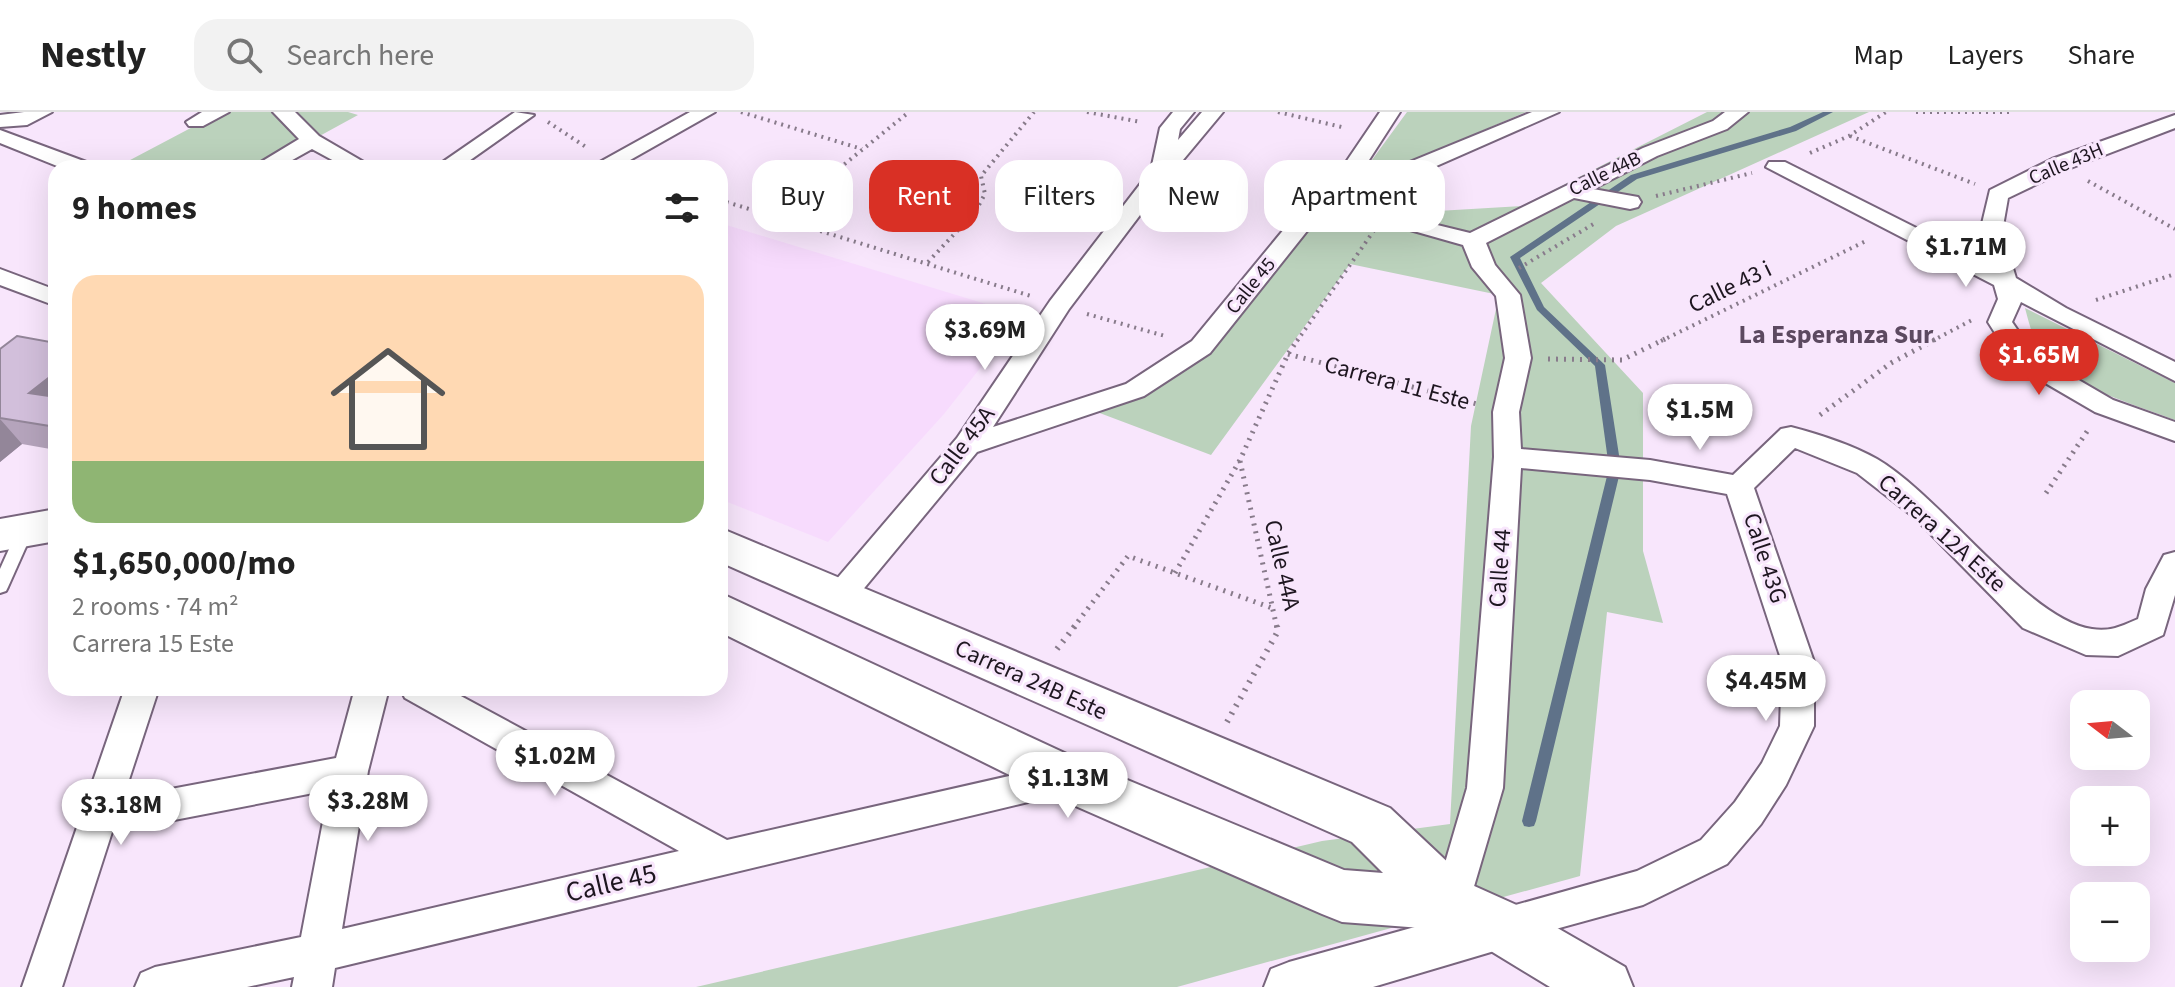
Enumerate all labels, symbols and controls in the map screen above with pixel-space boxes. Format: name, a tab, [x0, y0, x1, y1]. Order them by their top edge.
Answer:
search box	[194, 19, 754, 91]
text: Nestly	[40, 28, 146, 82]
icon: search	[222, 33, 266, 77]
text: Search here	[286, 34, 434, 77]
text: Map	[1853, 35, 1903, 75]
text: Layers	[1947, 35, 2023, 75]
text: Share	[2067, 35, 2135, 75]
street label: Calle 43H	[2024, 136, 2108, 192]
street label: Calle 44B	[1564, 144, 1646, 204]
chip: Buy	[752, 160, 853, 232]
chip: Rent	[869, 160, 979, 232]
chip: Filters	[995, 160, 1123, 232]
chip: New	[1139, 160, 1248, 232]
chip: Apartment	[1264, 160, 1445, 232]
text: 9 homes	[72, 184, 197, 233]
icon: filters	[660, 186, 704, 230]
pin: $1.71M	[1901, 221, 2031, 289]
text: $1.71M	[1925, 228, 2007, 265]
street label: Calle 45	[1220, 252, 1282, 320]
street label: Calle 43 i	[1682, 252, 1778, 322]
pin: $3.69M	[920, 304, 1050, 372]
text: $3.69M	[944, 311, 1026, 348]
district label: La Esperanza Sur	[1739, 316, 1934, 353]
icon: home	[316, 327, 460, 471]
pin: $1.65M	[1974, 329, 2104, 397]
text: $1.65M	[1998, 336, 2080, 373]
street label: Carrera 11 Este	[1320, 347, 1474, 419]
pin: $1.5M	[1644, 384, 1756, 452]
text: $1.5M	[1666, 391, 1734, 428]
street label: Calle 45A	[920, 399, 1004, 493]
street label: Carrera 12A Este	[1870, 466, 2014, 600]
street label: Calle 43G	[1734, 508, 1796, 608]
street label: Calle 44A	[1255, 516, 1309, 614]
street label: Calle 44	[1480, 528, 1520, 608]
text: $1,650,000/mo	[72, 539, 296, 588]
text: 2 rooms · 74 m²	[72, 588, 239, 625]
text: Carrera 15 Este	[72, 625, 234, 662]
street label: Carrera 24B Este	[949, 631, 1113, 729]
pin: $4.45M	[1701, 655, 1831, 723]
text: $4.45M	[1725, 662, 1807, 699]
north arrow	[2070, 690, 2150, 770]
map controls	[2070, 690, 2150, 962]
pin: $1.02M	[490, 730, 620, 798]
text: $1.02M	[514, 737, 596, 774]
pin: $1.13M	[1003, 752, 1133, 820]
text: $1.13M	[1027, 759, 1109, 796]
pin: $3.28M	[303, 775, 433, 843]
pin: $3.18M	[56, 779, 186, 847]
text: $3.28M	[327, 782, 409, 819]
text: $3.18M	[80, 786, 162, 823]
button: +	[2070, 786, 2150, 866]
street label: Calle 45	[562, 853, 660, 913]
button: −	[2070, 882, 2150, 962]

